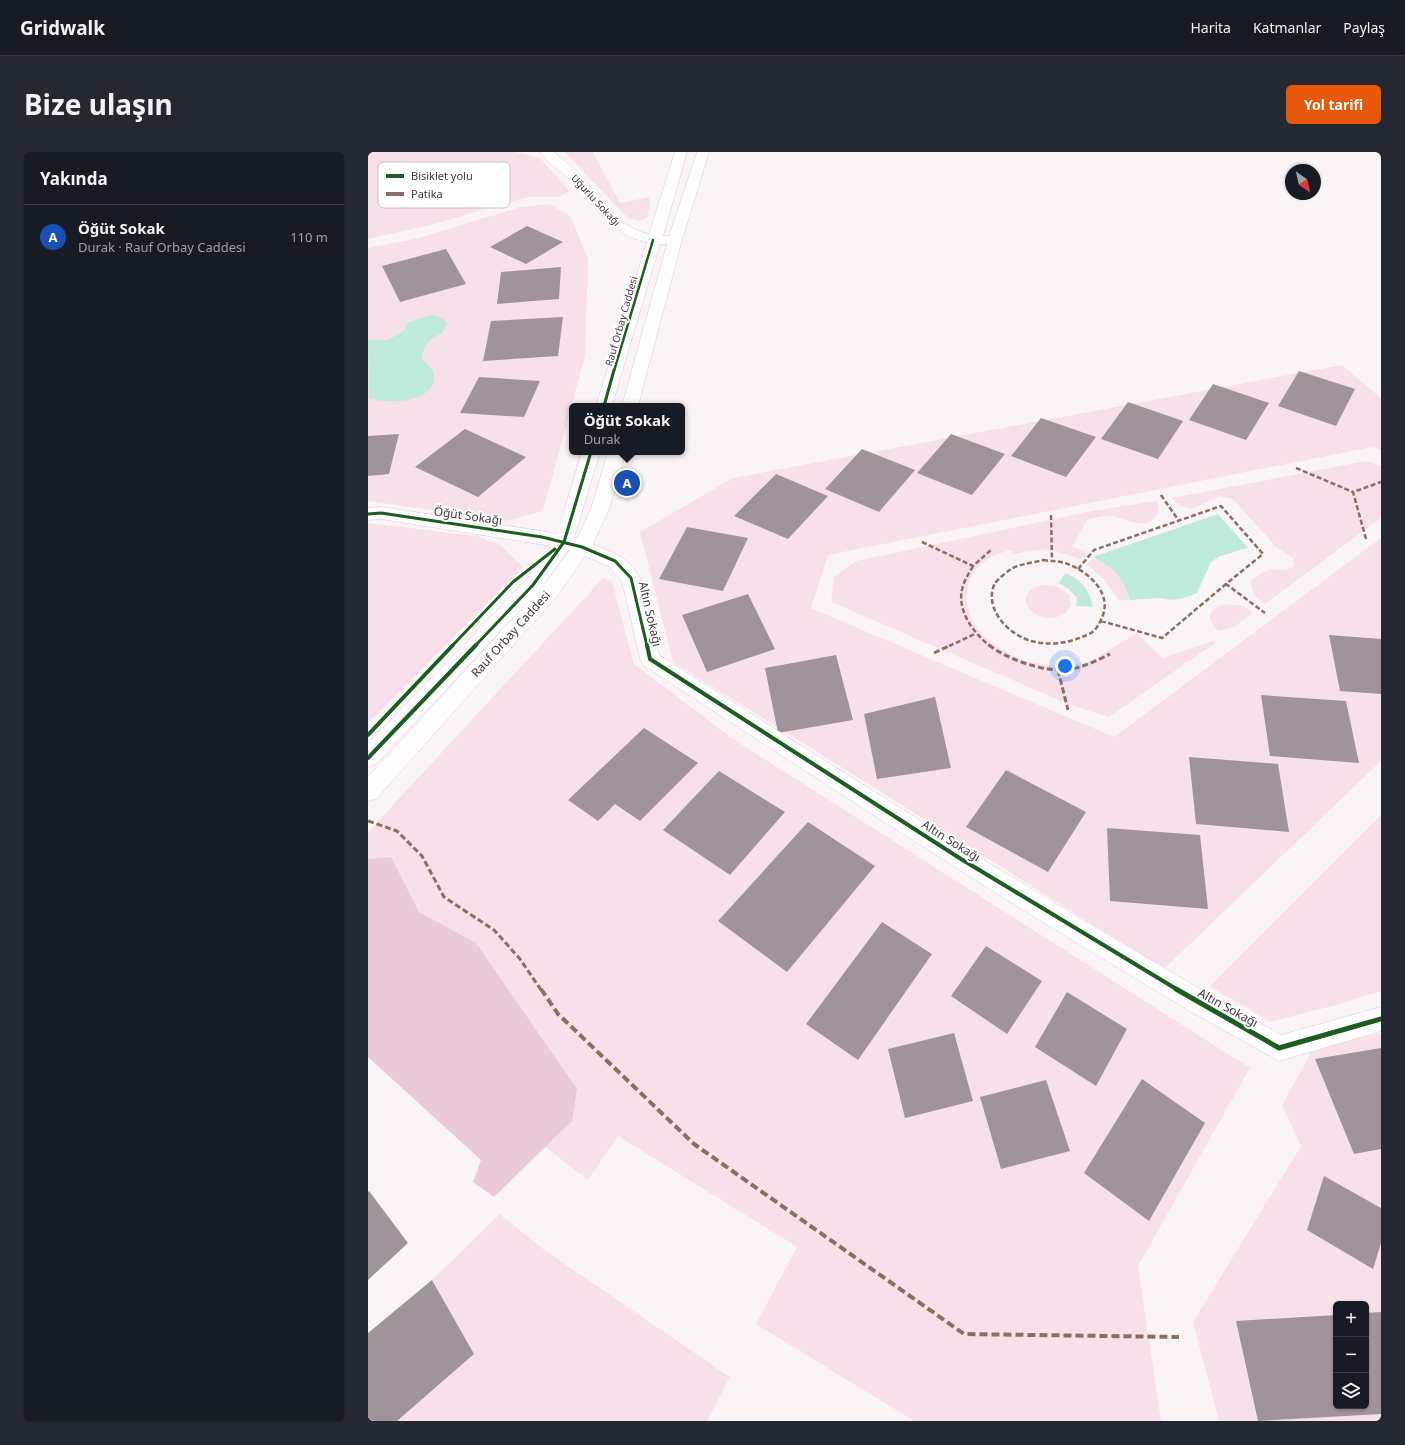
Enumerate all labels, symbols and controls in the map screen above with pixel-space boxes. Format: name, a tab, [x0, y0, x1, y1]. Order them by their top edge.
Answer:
text: Gridwalk	[20, 15, 105, 41]
text: Harita	[1190, 18, 1231, 37]
text: Katmanlar	[1253, 18, 1321, 37]
text: Paylaş	[1343, 18, 1385, 37]
text: Bize ulaşın	[24, 85, 173, 123]
button: Yol tarifi	[1286, 85, 1381, 124]
legend	[378, 162, 510, 208]
north arrow	[1285, 164, 1321, 200]
text: Yakında	[40, 167, 108, 190]
text: Bisiklet yolu	[411, 168, 473, 183]
street label: Uğurlu Sokağı	[568, 171, 624, 229]
text: Patika	[411, 186, 443, 201]
text: Öğüt Sokak	[78, 218, 165, 238]
text: A	[49, 228, 58, 246]
text: 110 m	[290, 228, 328, 246]
text: Durak · Rauf Orbay Caddesi	[78, 238, 246, 256]
street label: Rauf Orbay Caddesi	[601, 275, 641, 367]
popup	[569, 403, 685, 455]
text: Öğüt Sokak	[584, 410, 670, 430]
text: Durak	[584, 430, 621, 448]
pin: A	[614, 468, 640, 498]
street label: Öğüt Sokağı	[433, 502, 503, 529]
street label: Altın Sokağı	[635, 580, 666, 648]
street label: Rauf Orbay Caddesi	[467, 587, 554, 681]
your location	[1055, 656, 1075, 676]
street label: Altın Sokağı	[919, 816, 984, 865]
street label: Altın Sokağı	[1195, 984, 1261, 1031]
map controls	[1333, 1301, 1369, 1409]
button: +	[1333, 1301, 1369, 1337]
button: −	[1333, 1337, 1369, 1373]
button: layers	[1333, 1373, 1369, 1409]

